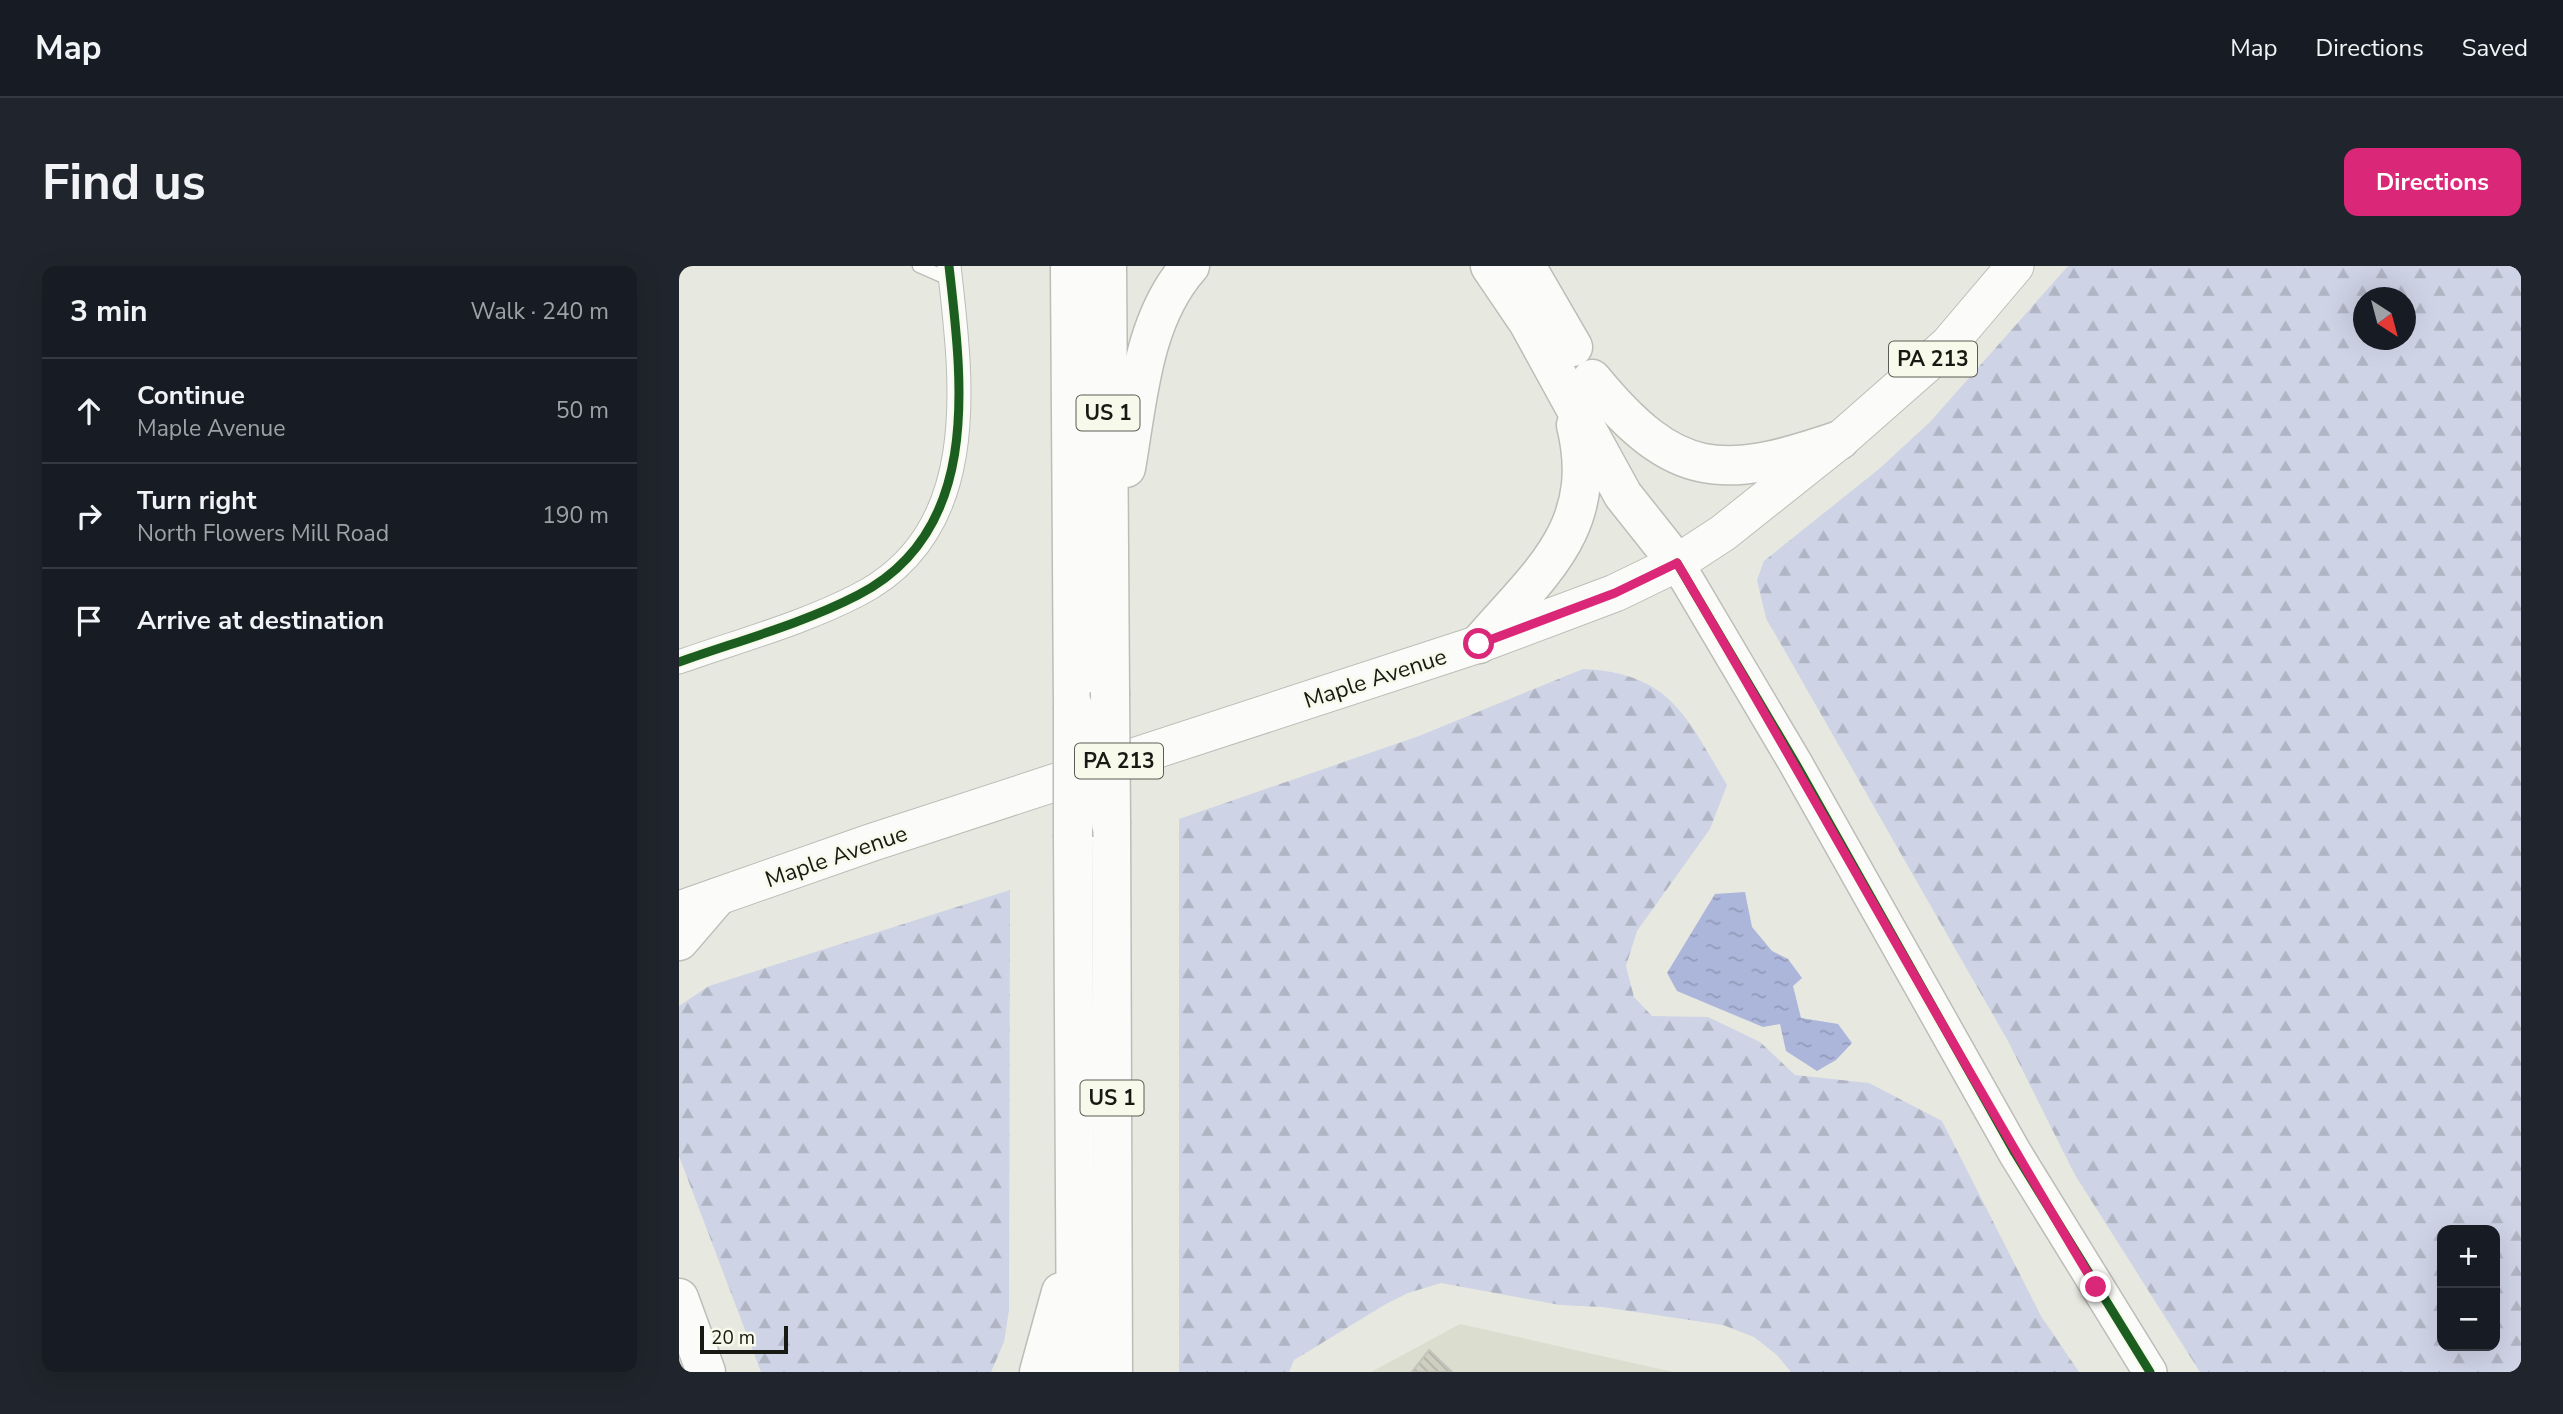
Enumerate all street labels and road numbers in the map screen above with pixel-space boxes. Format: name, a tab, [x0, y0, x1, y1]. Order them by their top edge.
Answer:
road number: PA 213	[1889, 342, 1977, 376]
road number: US 1	[1077, 396, 1139, 430]
street label: Maple Avenue	[1300, 641, 1451, 716]
road number: PA 213	[1075, 743, 1163, 778]
street label: Maple Avenue	[761, 818, 911, 895]
road number: US 1	[1081, 1080, 1143, 1116]

